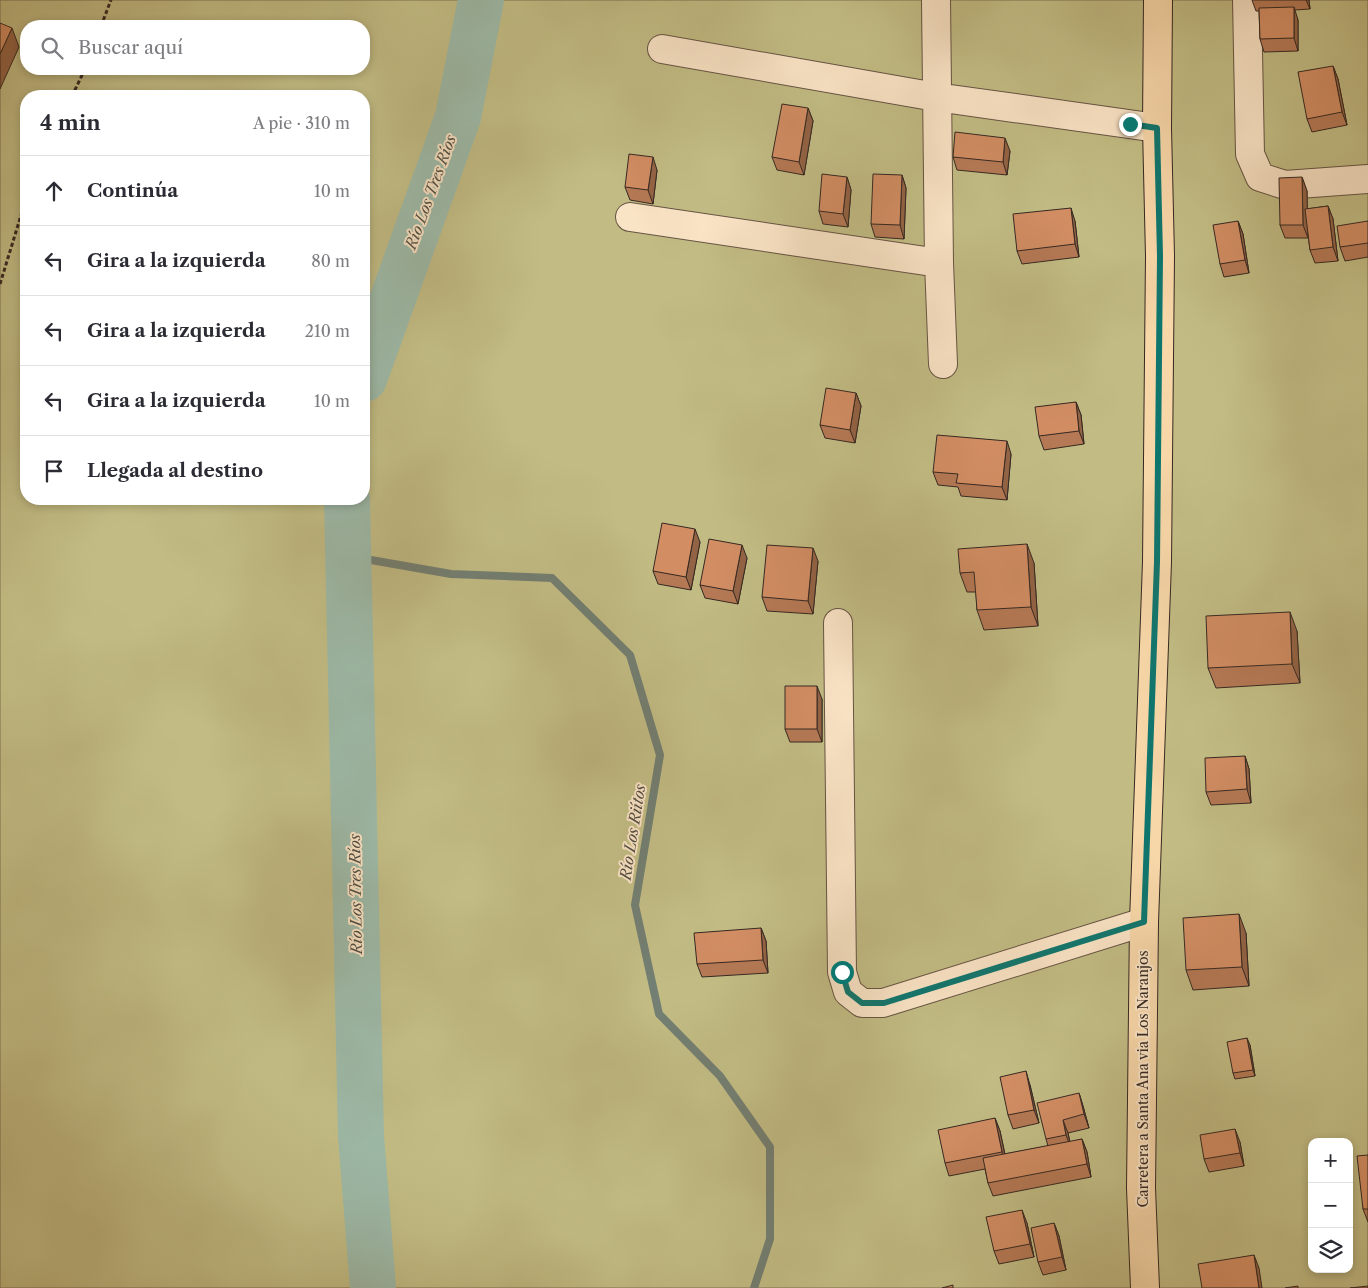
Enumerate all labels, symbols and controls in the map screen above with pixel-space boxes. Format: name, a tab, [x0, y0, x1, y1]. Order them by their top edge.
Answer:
search box	[20, 20, 370, 75]
icon: search	[38, 34, 66, 62]
text: Buscar aquí	[78, 36, 183, 59]
text: 4 min	[40, 110, 101, 135]
text: A pie · 310 m	[253, 113, 350, 133]
route end	[1119, 113, 1142, 136]
water label: Río Los Tres Ríos	[401, 132, 460, 253]
icon: ahead	[40, 177, 68, 205]
text: Continúa	[87, 179, 178, 202]
text: 10 m	[314, 181, 350, 201]
icon: left	[40, 247, 68, 275]
text: Gira a la izquierda	[87, 249, 266, 272]
text: 80 m	[311, 251, 350, 271]
icon: left	[40, 317, 68, 345]
text: Gira a la izquierda	[87, 319, 266, 342]
text: 210 m	[305, 321, 350, 341]
icon: left	[40, 387, 68, 415]
text: Gira a la izquierda	[87, 389, 266, 412]
text: 10 m	[314, 391, 350, 411]
icon: arrive	[40, 457, 68, 485]
text: Llegada al destino	[87, 459, 263, 482]
water label: Río Los Riítos	[615, 782, 650, 882]
water label: Río Los Tres Ríos	[345, 833, 366, 955]
street label: Carretera a Santa Ana via Los Naranjos	[1134, 950, 1152, 1208]
route start	[831, 961, 854, 984]
map controls	[1308, 1138, 1353, 1273]
button: +	[1308, 1138, 1353, 1183]
button: −	[1308, 1183, 1353, 1228]
button: layers	[1308, 1228, 1353, 1273]

